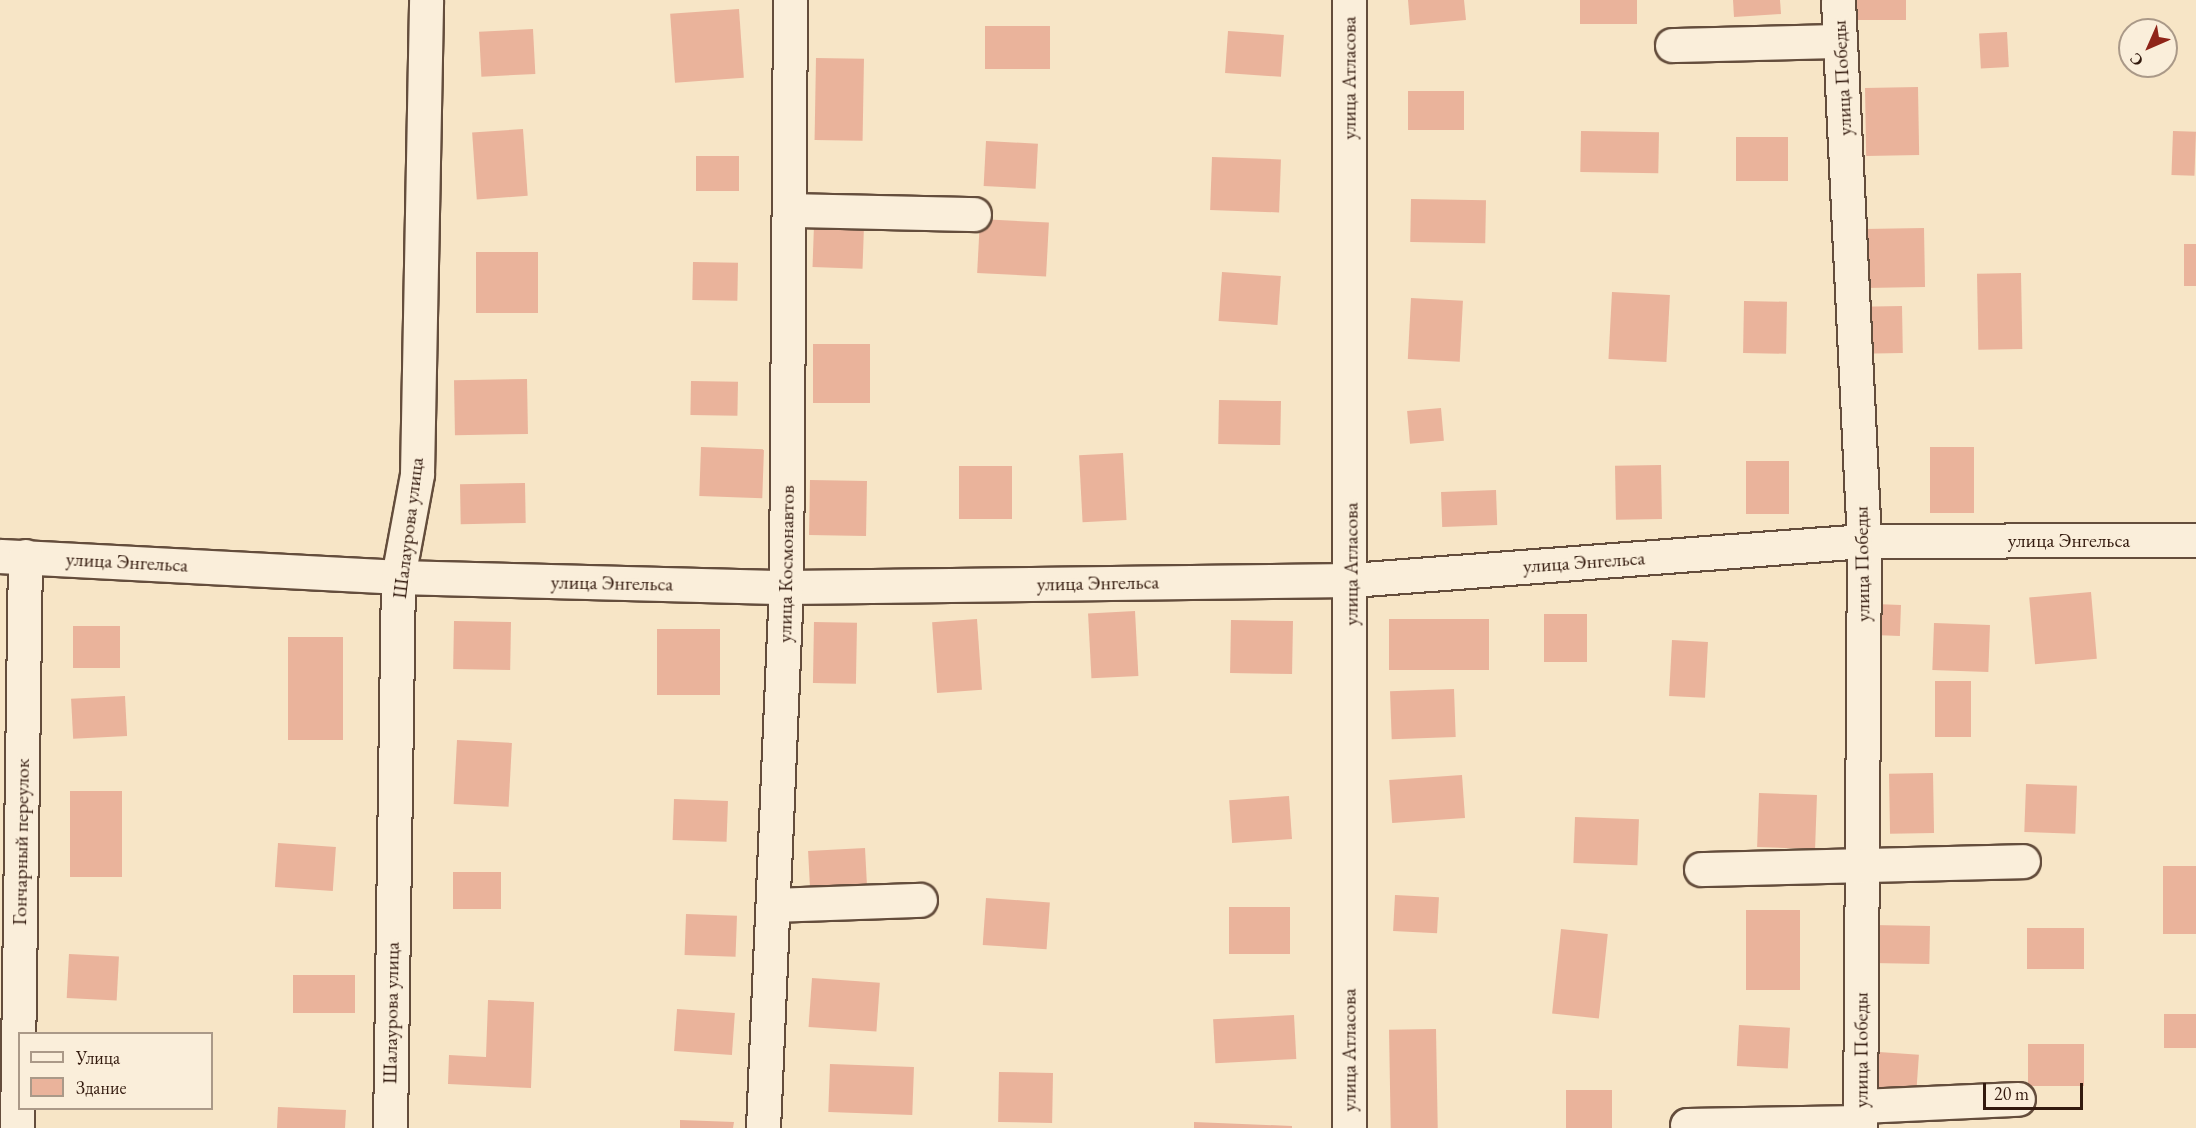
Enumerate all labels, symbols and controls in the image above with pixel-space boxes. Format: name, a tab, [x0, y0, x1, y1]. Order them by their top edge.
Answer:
street label: улица Атласова	[1337, 16, 1361, 140]
north arrow	[2118, 18, 2178, 78]
street label: улица Победы	[1827, 20, 1857, 136]
text: С	[2125, 48, 2148, 71]
street label: Шалаурова улица	[387, 456, 429, 600]
street label: улица Космонавтов	[773, 485, 799, 643]
street label: улица Атласова	[1339, 502, 1363, 626]
street label: улица Победы	[1849, 506, 1875, 622]
street label: улица Энгельса	[2008, 528, 2130, 552]
street label: улица Энгельса	[1522, 546, 1646, 578]
street label: улица Энгельса	[65, 547, 189, 577]
street label: улица Энгельса	[551, 570, 673, 596]
street label: улица Энгельса	[1037, 570, 1159, 596]
street label: Гончарный переулок	[8, 758, 34, 926]
street label: Шалаурова улица	[378, 942, 404, 1084]
street label: улица Атласова	[1337, 988, 1361, 1112]
street label: улица Победы	[1849, 992, 1873, 1108]
legend	[18, 1032, 213, 1110]
text: Улица	[76, 1046, 120, 1069]
scale bar	[1986, 1071, 2086, 1109]
text: Здание	[76, 1076, 126, 1099]
text: 20 m	[1994, 1082, 2029, 1105]

